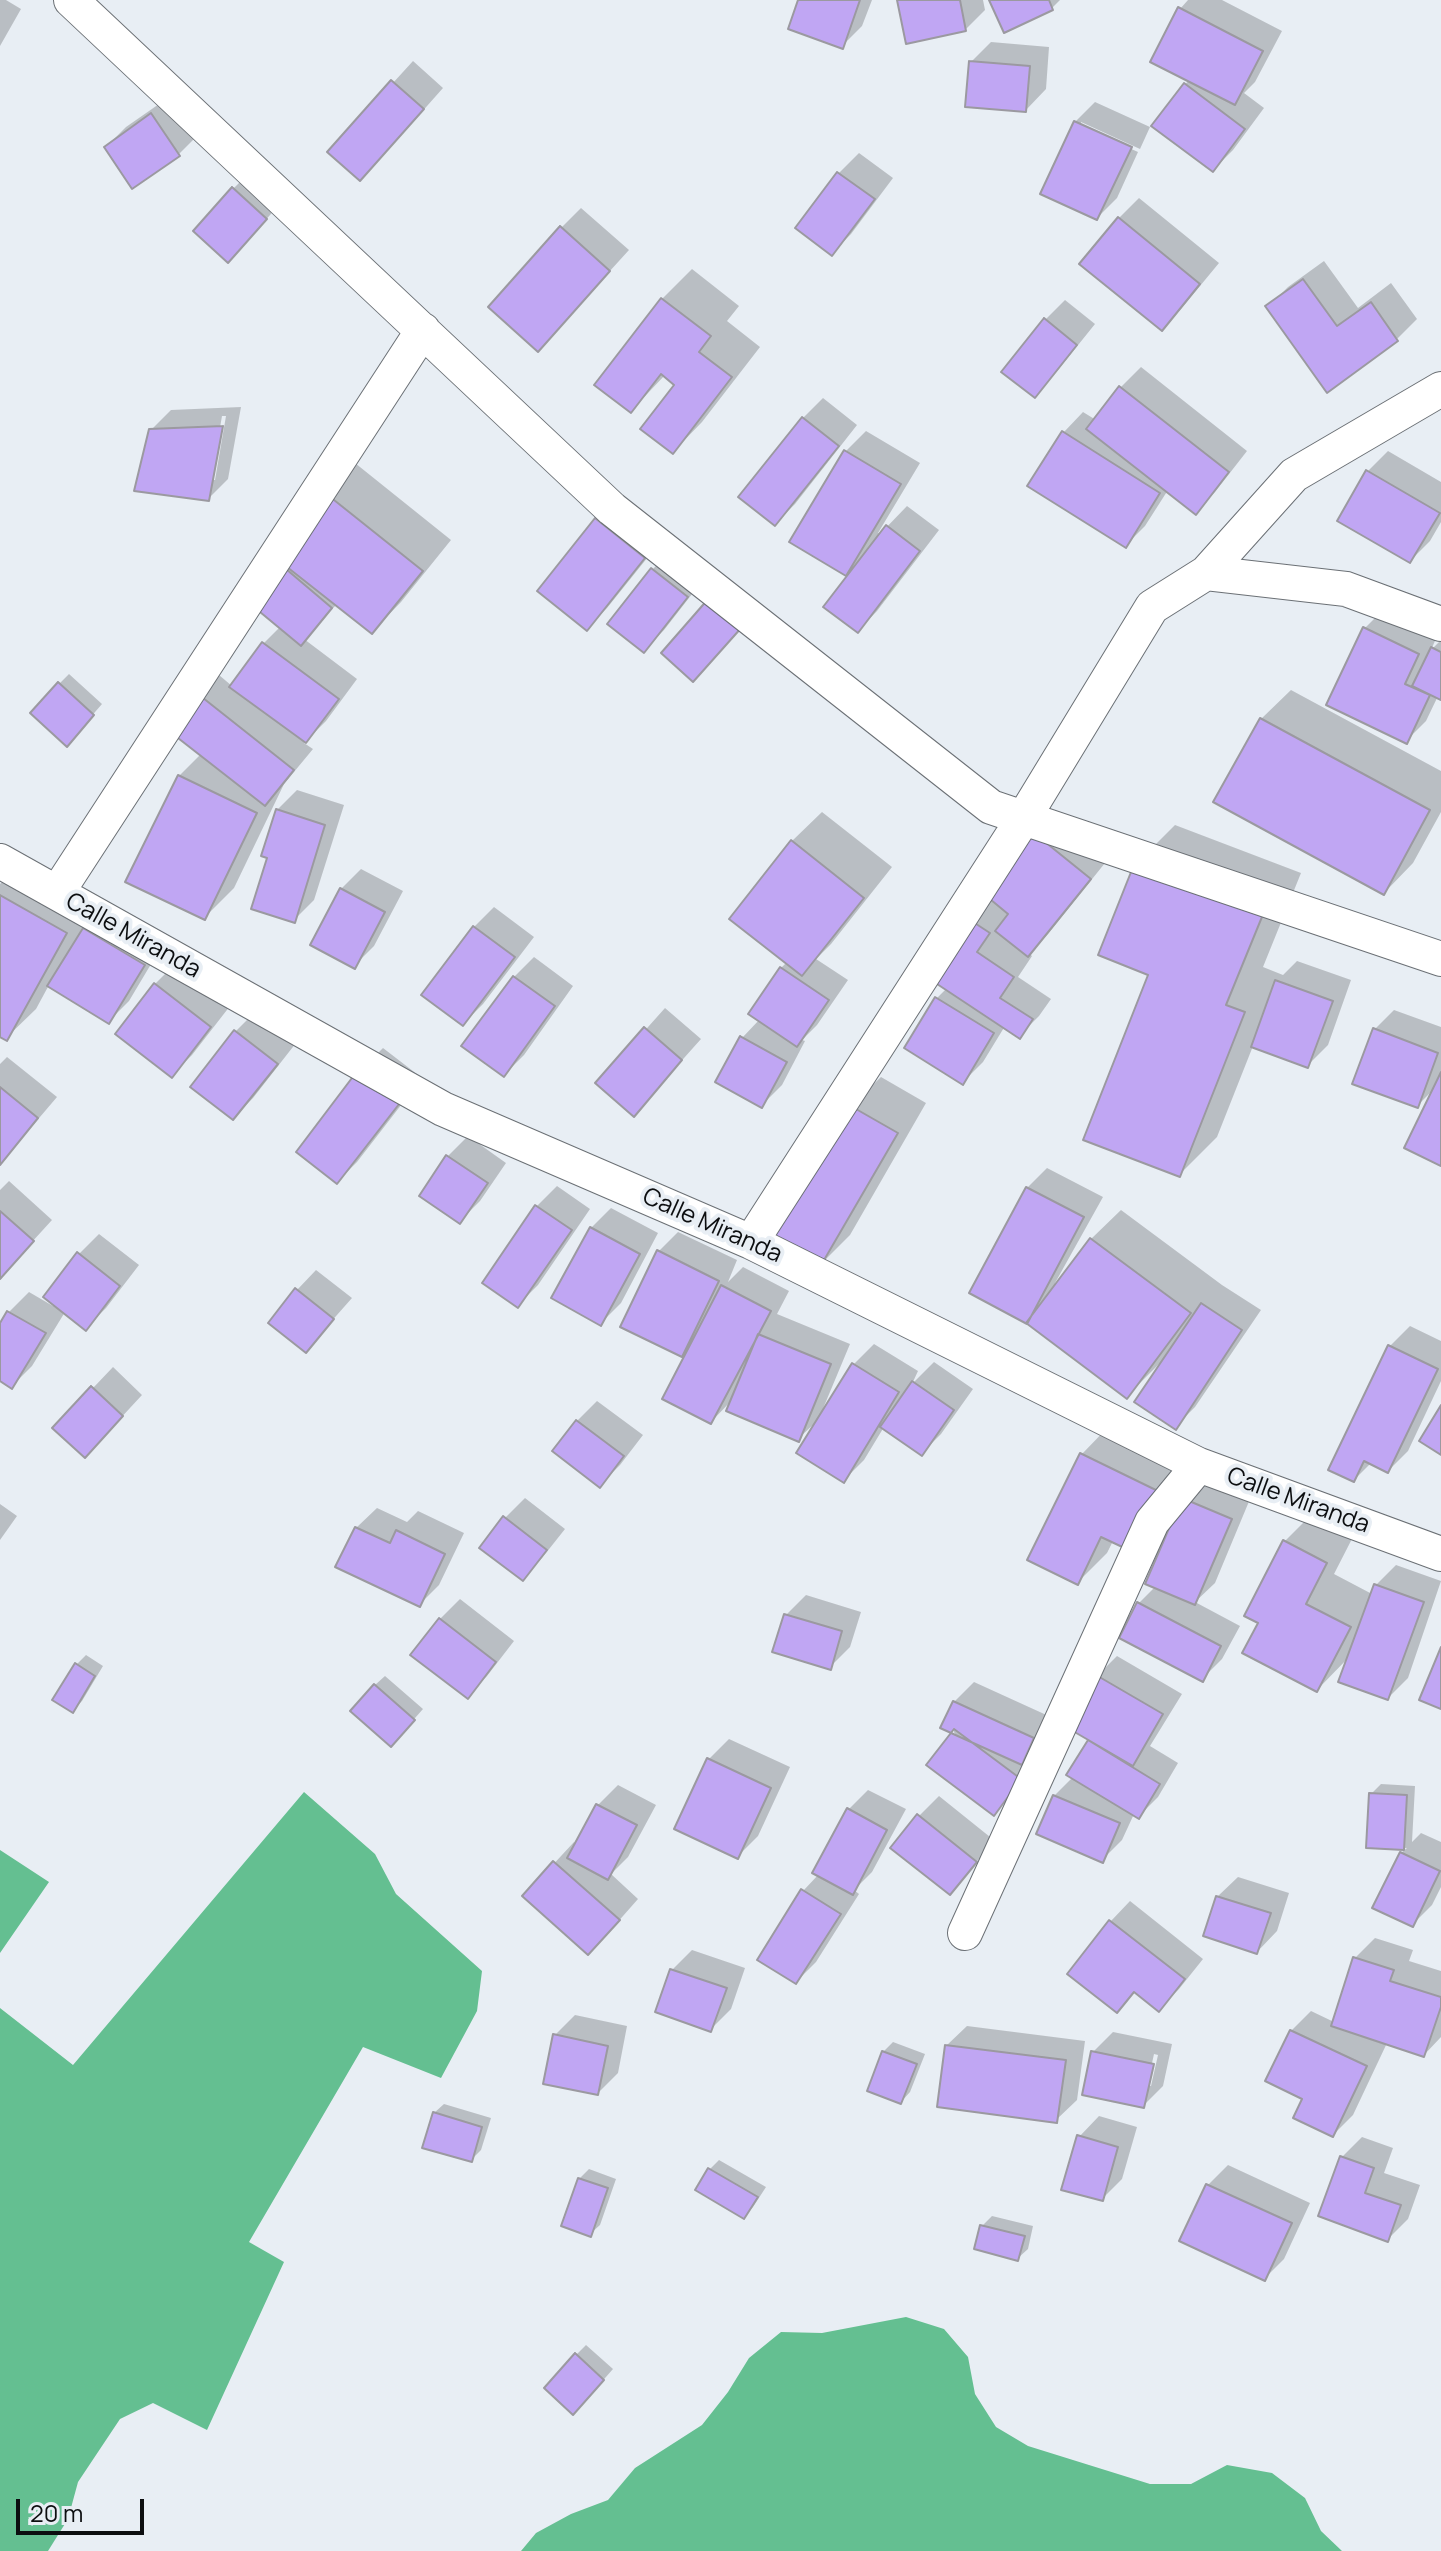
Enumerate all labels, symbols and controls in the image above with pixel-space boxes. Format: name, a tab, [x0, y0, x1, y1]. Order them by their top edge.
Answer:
street label: Calle Miranda	[61, 887, 205, 985]
street label: Calle Miranda	[638, 1182, 786, 1270]
street label: Calle Miranda	[1223, 1462, 1373, 1540]
scale bar	[20, 2483, 148, 2533]
text: 20 m	[30, 2496, 83, 2529]

